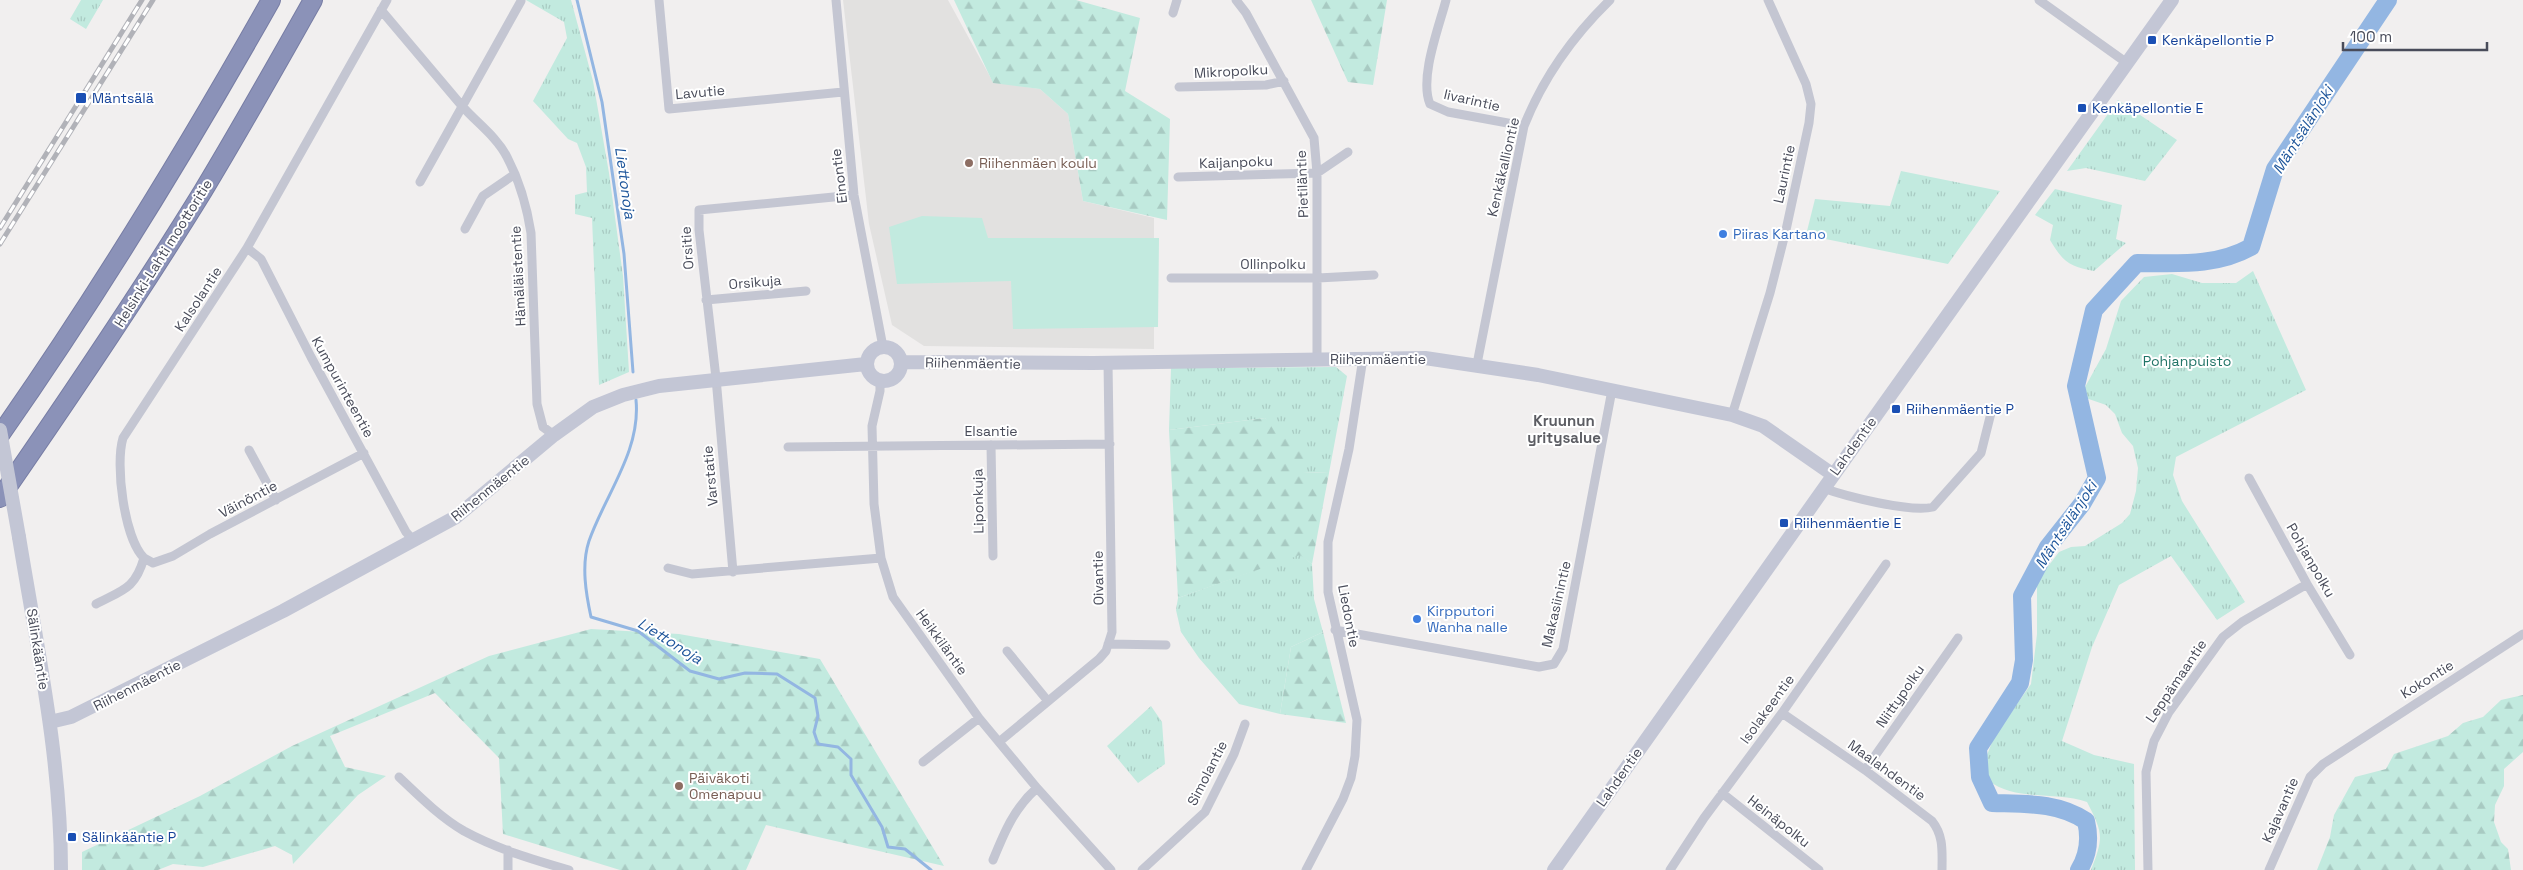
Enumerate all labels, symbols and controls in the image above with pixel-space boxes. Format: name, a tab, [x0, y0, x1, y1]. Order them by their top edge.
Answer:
scale bar	[2343, 20, 2487, 52]
text: 100 m	[2350, 27, 2392, 46]
place label: Kenkäpellontie P	[2162, 31, 2274, 49]
marker: Kenkäpellontie P	[2146, 34, 2158, 46]
street label: Mikropolku	[1194, 60, 1268, 82]
water label: Mäntsälänjoki	[2268, 80, 2338, 177]
street label: Lavutie	[675, 81, 725, 103]
street label: Iivarintie	[1442, 85, 1502, 115]
place label: Mäntsälä	[92, 89, 154, 107]
marker: Mäntsälä	[74, 91, 88, 105]
place label: Kenkäpellontie E	[2092, 99, 2204, 117]
marker: Kenkäpellontie E	[2076, 102, 2088, 114]
street label: Kenkäkalliontie	[1483, 116, 1523, 218]
street label: Laurintie	[1769, 143, 1799, 205]
water label: Liettonoja	[611, 146, 640, 221]
street label: Einontie	[827, 148, 851, 204]
street label: Pietiläntie	[1292, 150, 1312, 218]
street label: Kaijanpoku	[1199, 152, 1273, 172]
place label: Riihenmäen koulu	[979, 154, 1097, 172]
marker: Riihenmäen koulu	[963, 157, 975, 169]
street label: Helsinki-Lahti moottoritie	[110, 176, 216, 330]
street label: Hämäläistentie	[506, 225, 530, 327]
place label: Piiras Kartano	[1733, 225, 1826, 243]
street label: Orsitie	[677, 226, 697, 270]
marker: Piiras Kartano	[1717, 228, 1729, 240]
street label: Ollinpolku	[1240, 255, 1306, 273]
street label: Kalsolantie	[170, 263, 226, 335]
street label: Orsikuja	[728, 271, 782, 293]
street label: Kumpurinteentie	[308, 333, 378, 441]
street label: Riihenmäentie	[1330, 350, 1426, 368]
park label: Pohjanpuisto	[2143, 352, 2231, 370]
street label: Riihenmäentie	[925, 353, 1021, 373]
place label: Riihenmäentie P	[1906, 400, 2014, 418]
marker: Riihenmäentie P	[1890, 403, 1902, 415]
district label: Kruunun yritysalue	[1527, 411, 1601, 447]
street label: Lahdentie	[1826, 413, 1880, 479]
street label: Elsantie	[964, 422, 1018, 440]
street label: Varstatie	[698, 445, 722, 507]
street label: Riihenmäentie	[447, 451, 533, 525]
street label: Liponkuja	[968, 468, 988, 534]
street label: Väinöntie	[216, 476, 280, 522]
water label: Mäntsälänjoki	[2030, 476, 2102, 572]
place label: Riihenmäentie E	[1794, 514, 1901, 532]
marker: Riihenmäentie E	[1778, 517, 1790, 529]
street label: Pohjanpolku	[2283, 520, 2339, 600]
street label: Oivantie	[1089, 550, 1107, 606]
street label: Makasiinintie	[1537, 559, 1575, 649]
street label: Liedontie	[1334, 583, 1364, 649]
place label: Kirpputori Wanha nalle	[1427, 602, 1508, 636]
street label: Heikkiläntie	[912, 605, 972, 679]
street label: Sälinkääntie	[23, 607, 53, 691]
water label: Liettonoja	[634, 613, 706, 668]
marker: Kirpputori Wanha nalle	[1411, 613, 1423, 625]
street label: Leppämaantie	[2142, 636, 2210, 726]
street label: Riihenmäentie	[90, 655, 184, 715]
street label: Kokontie	[2397, 656, 2457, 702]
street label: Niittypolku	[1872, 661, 1928, 731]
street label: Isolakeentie	[1736, 671, 1798, 747]
street label: Maalahdentie	[1844, 736, 1930, 804]
street label: Simolantie	[1183, 737, 1231, 809]
street label: Lahdentie	[1592, 744, 1646, 810]
place label: Päiväkoti Omenapuu	[689, 769, 761, 803]
street label: Kajavantie	[2258, 775, 2302, 845]
marker: Päiväkoti Omenapuu	[673, 780, 685, 792]
street label: Heinäpolku	[1744, 791, 1814, 851]
place label: Sälinkääntie P	[82, 828, 176, 846]
marker: Sälinkääntie P	[66, 831, 78, 843]

